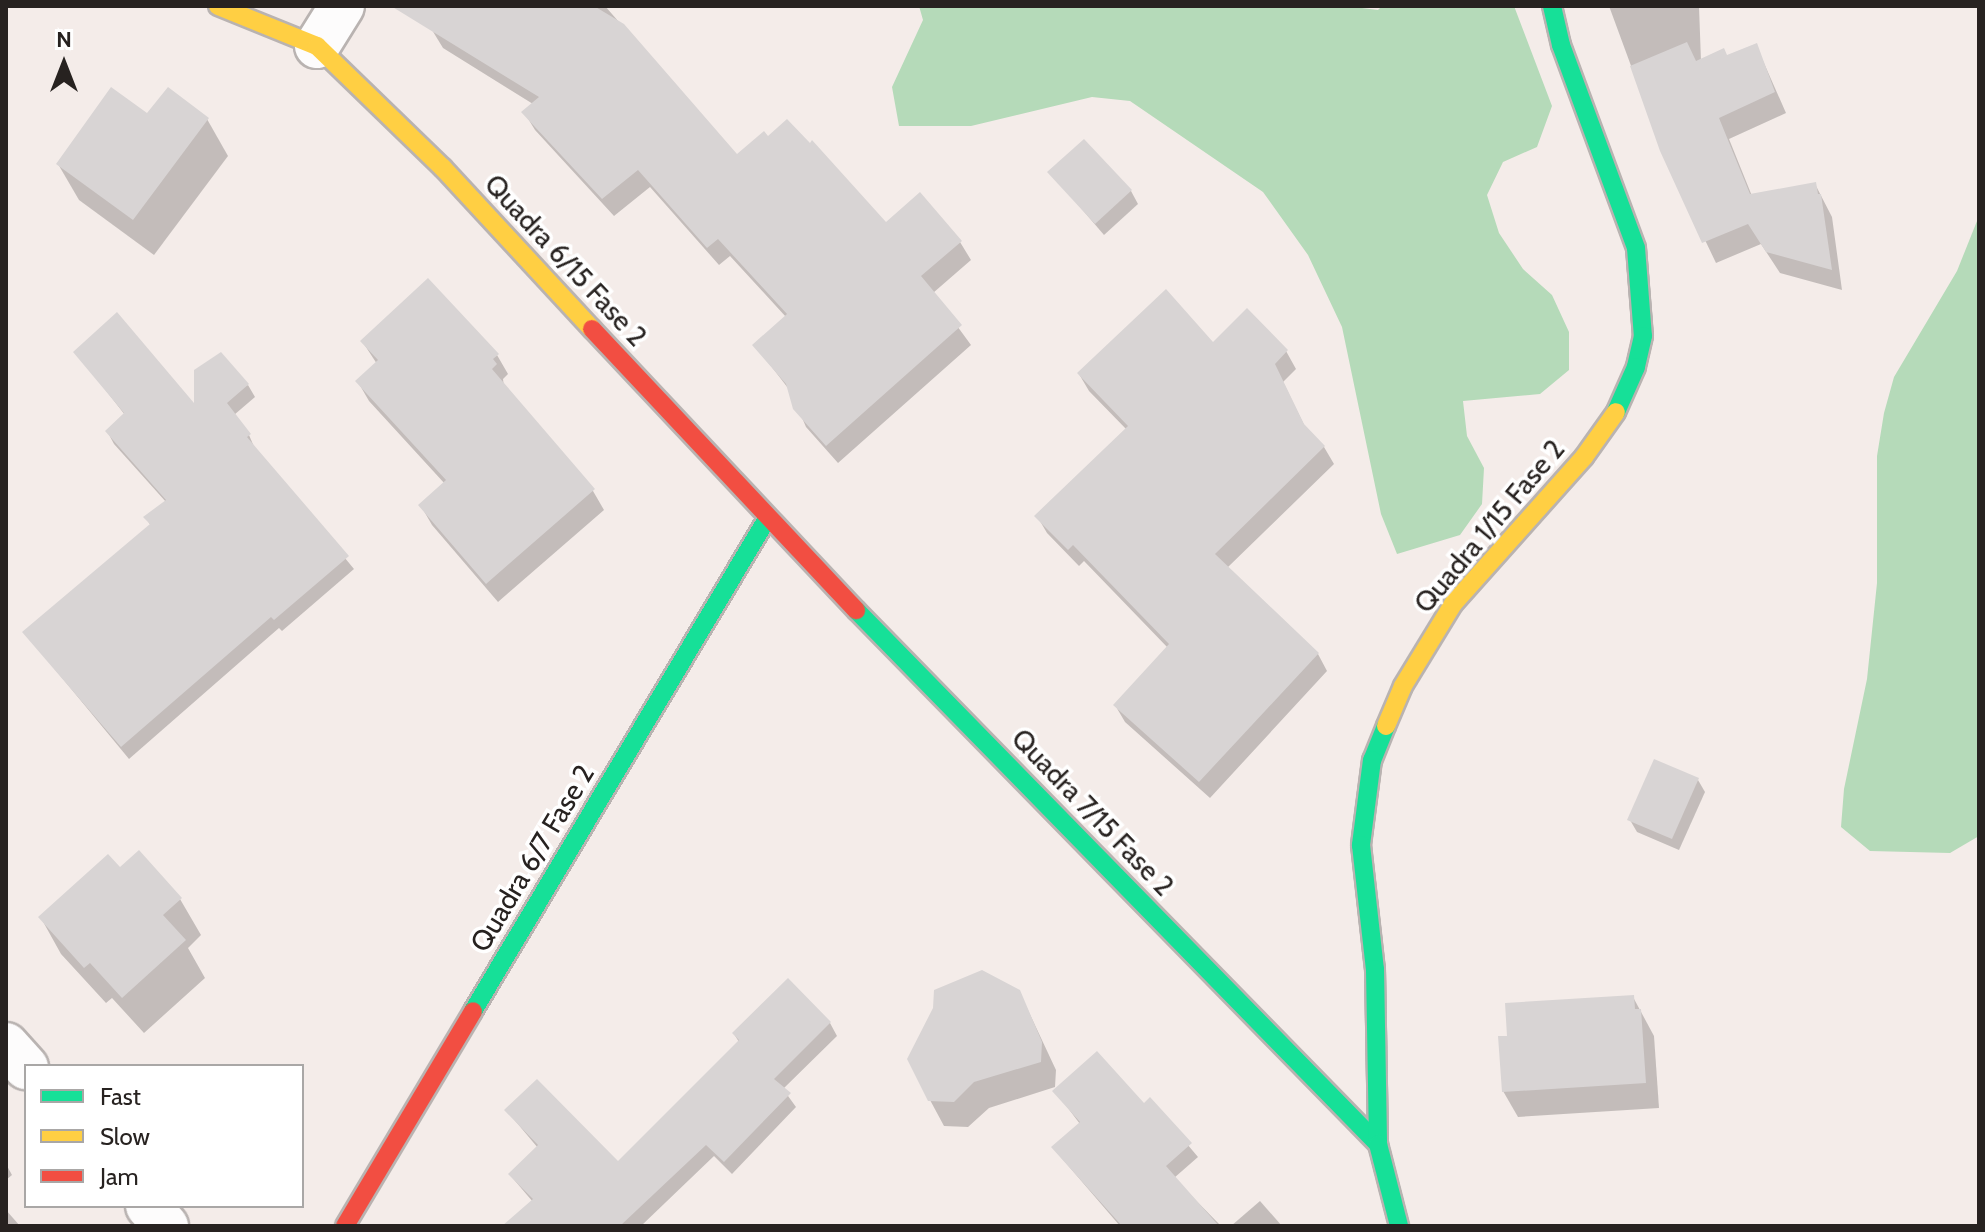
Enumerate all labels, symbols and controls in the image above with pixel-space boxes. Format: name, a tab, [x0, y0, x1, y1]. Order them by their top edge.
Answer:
north arrow	[24, 24, 104, 104]
text: N	[56, 26, 72, 53]
street label: Quadra 6/15 Fase 2	[478, 167, 654, 353]
street label: Quadra 1/15 Fase 2	[1407, 433, 1571, 619]
street label: Quadra 7/15 Fase 2	[1005, 722, 1181, 902]
street label: Quadra 6/7 Fase 2	[463, 758, 601, 958]
legend	[24, 1064, 304, 1208]
text: Fast	[100, 1082, 141, 1111]
text: Slow	[100, 1122, 150, 1151]
text: Jam	[100, 1162, 138, 1191]

